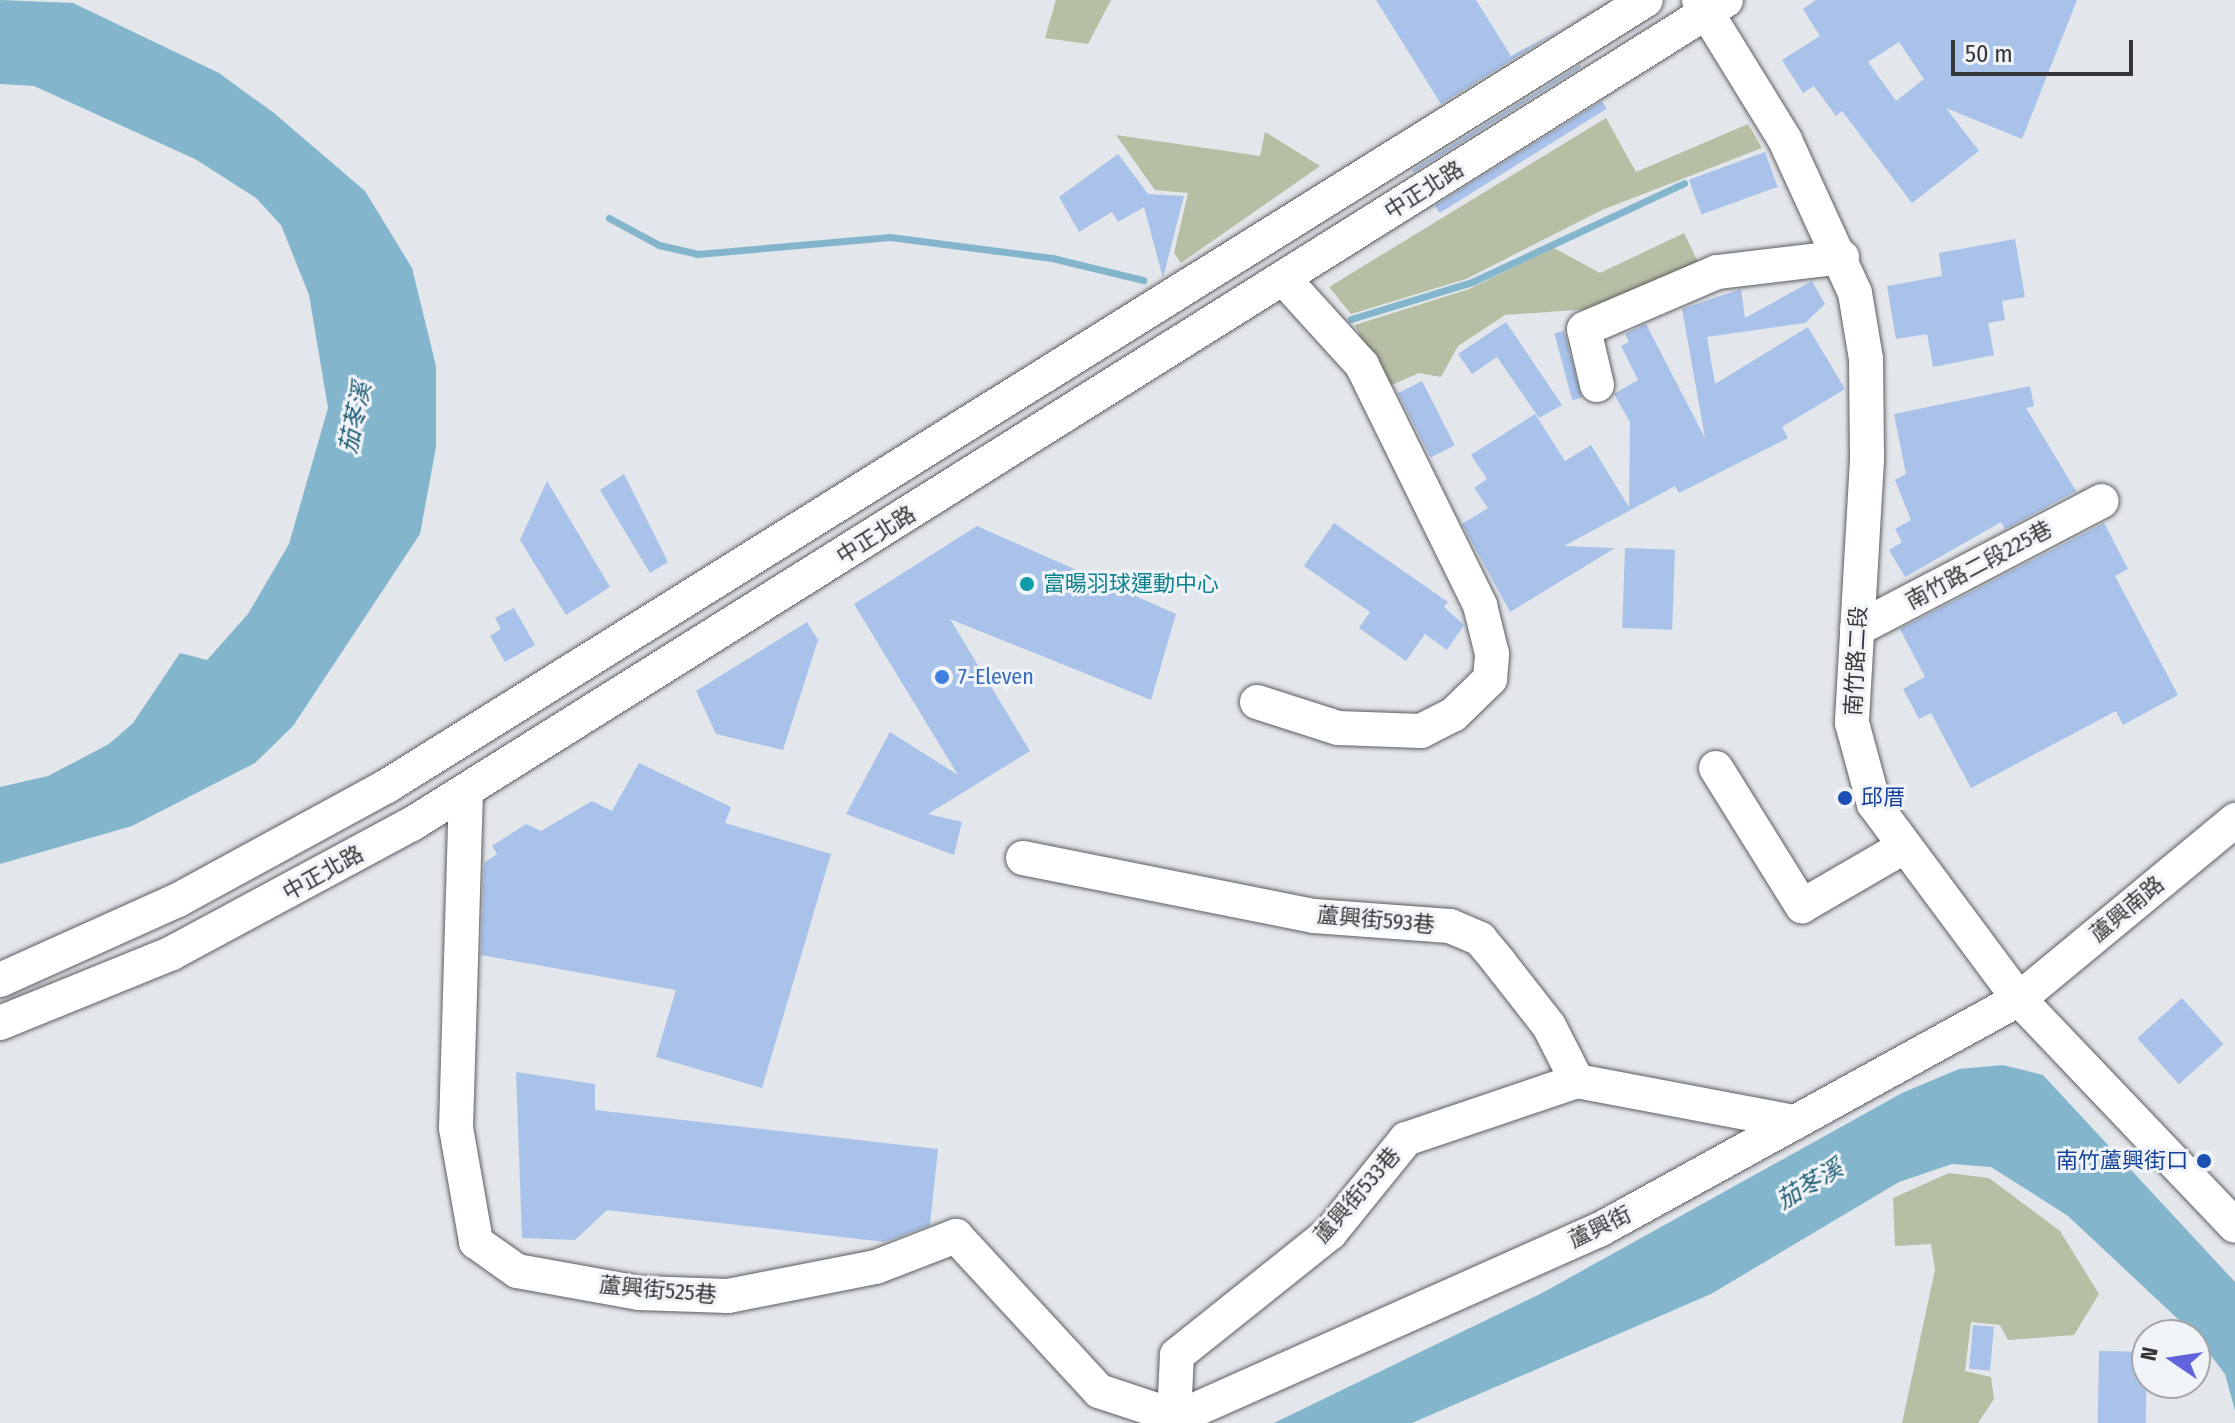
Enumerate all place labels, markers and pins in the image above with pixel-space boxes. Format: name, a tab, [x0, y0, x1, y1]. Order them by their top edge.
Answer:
place label: 富暘羽球運動中心	[1043, 571, 1219, 597]
marker: 富暘羽球運動中心	[1018, 575, 1036, 593]
place label: 7-Eleven	[958, 664, 1034, 690]
marker: 7-Eleven	[933, 668, 951, 686]
place label: 邱厝	[1861, 785, 1905, 811]
marker: 邱厝	[1836, 789, 1854, 807]
place label: 南竹蘆興街口	[2056, 1148, 2188, 1174]
marker: 南竹蘆興街口	[2195, 1152, 2213, 1170]

